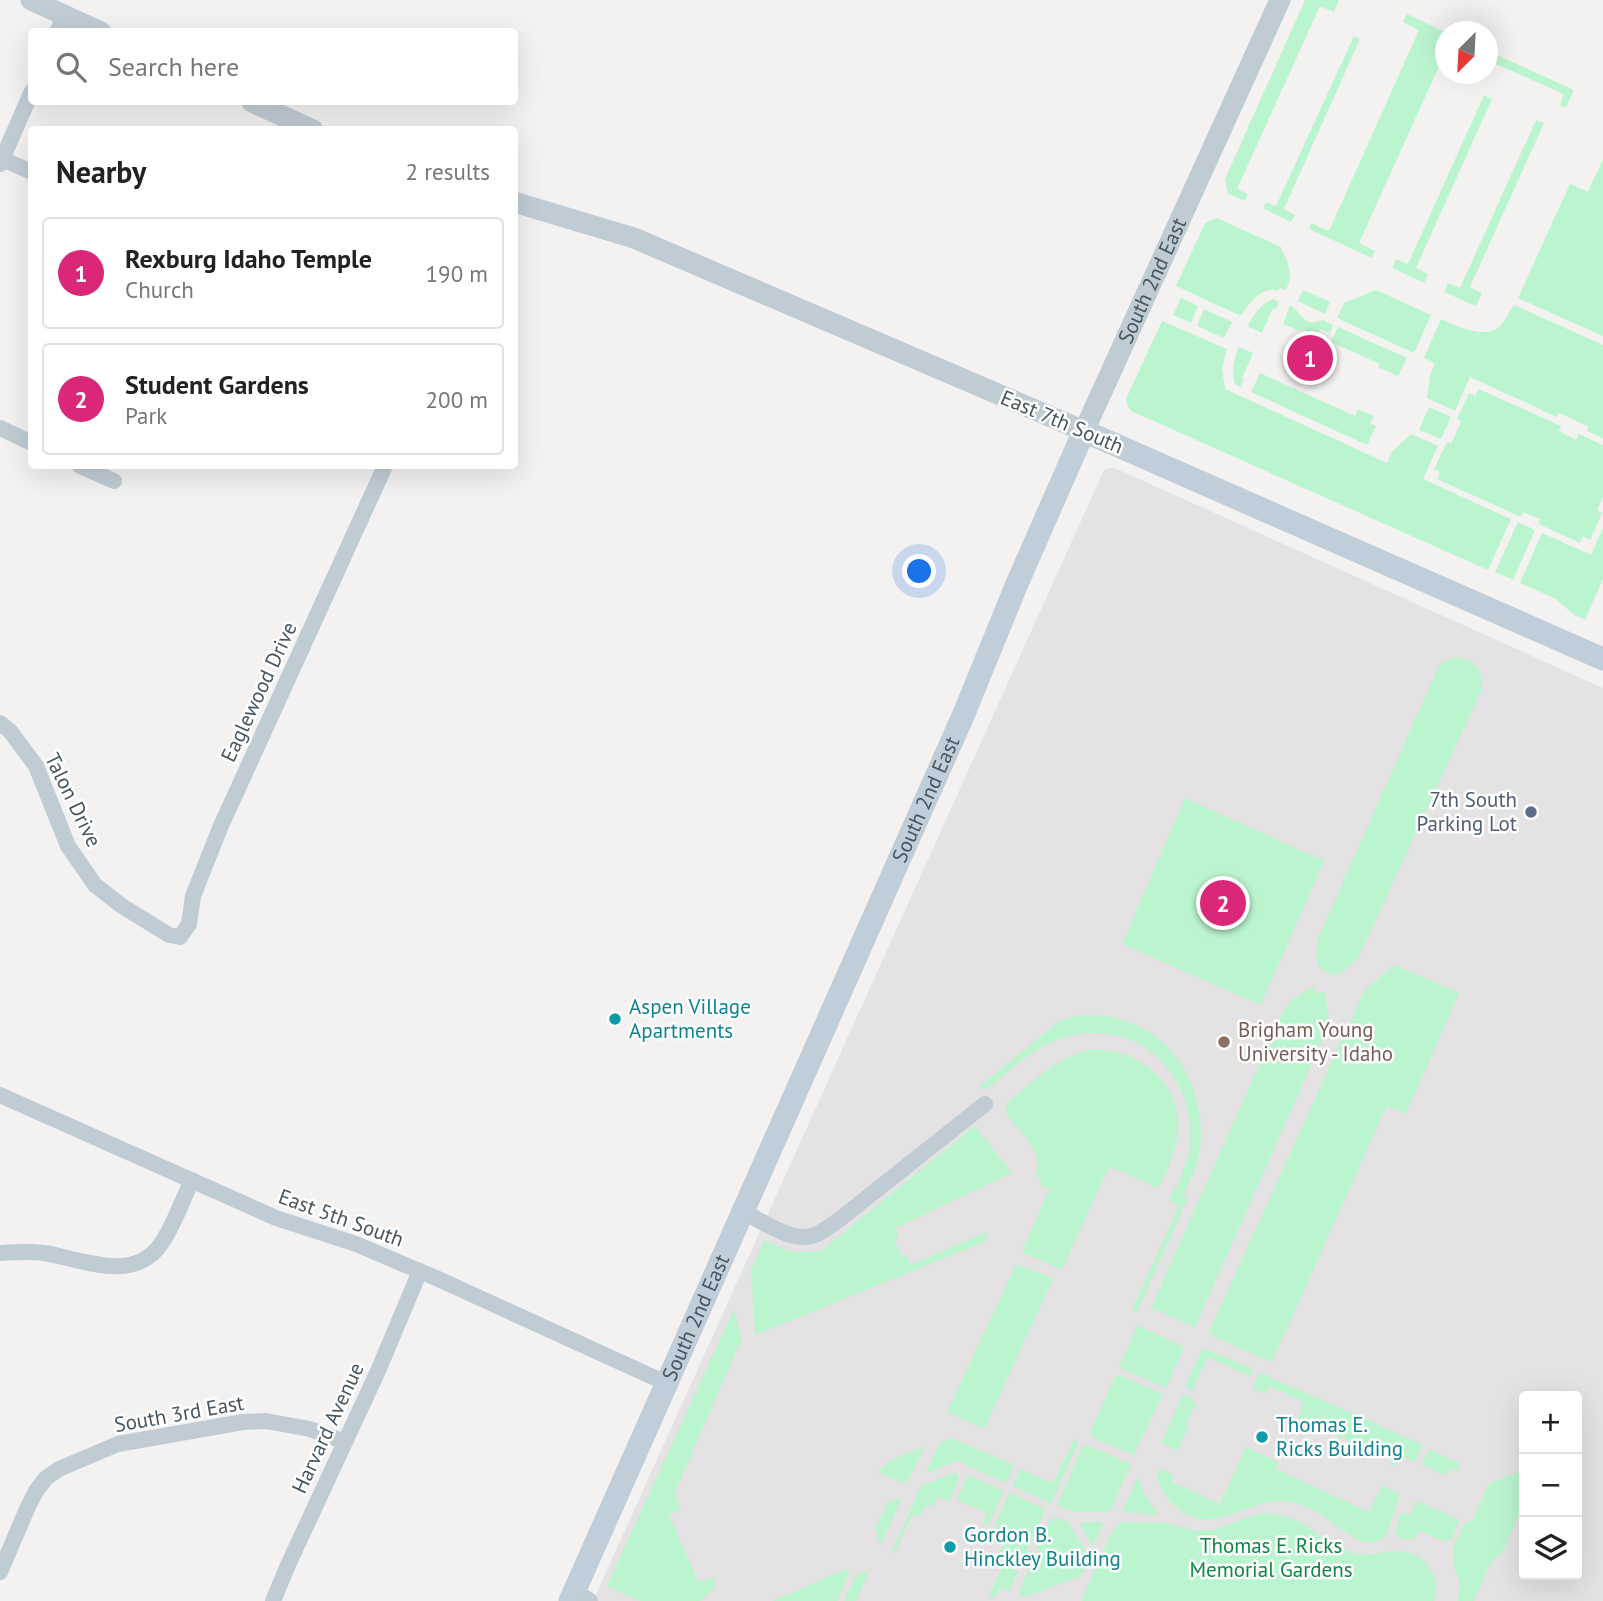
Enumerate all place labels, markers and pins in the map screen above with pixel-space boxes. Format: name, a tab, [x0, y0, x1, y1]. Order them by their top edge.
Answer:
pin: 1	[1287, 332, 1333, 384]
place label: 7th South Parking Lot	[1416, 786, 1517, 837]
marker: 7th South Parking Lot	[1523, 804, 1539, 820]
pin: 2	[1200, 877, 1246, 929]
place label: Aspen Village Apartments	[629, 993, 751, 1044]
marker: Aspen Village Apartments	[607, 1011, 623, 1027]
place label: Brigham Young University - Idaho	[1238, 1016, 1393, 1067]
marker: Brigham Young University - Idaho	[1216, 1034, 1232, 1050]
place label: Thomas E. Ricks Building	[1276, 1411, 1403, 1462]
marker: Thomas E. Ricks Building	[1254, 1429, 1270, 1445]
place label: Gordon B. Hinckley Building	[964, 1521, 1121, 1572]
marker: Gordon B. Hinckley Building	[942, 1539, 958, 1555]

